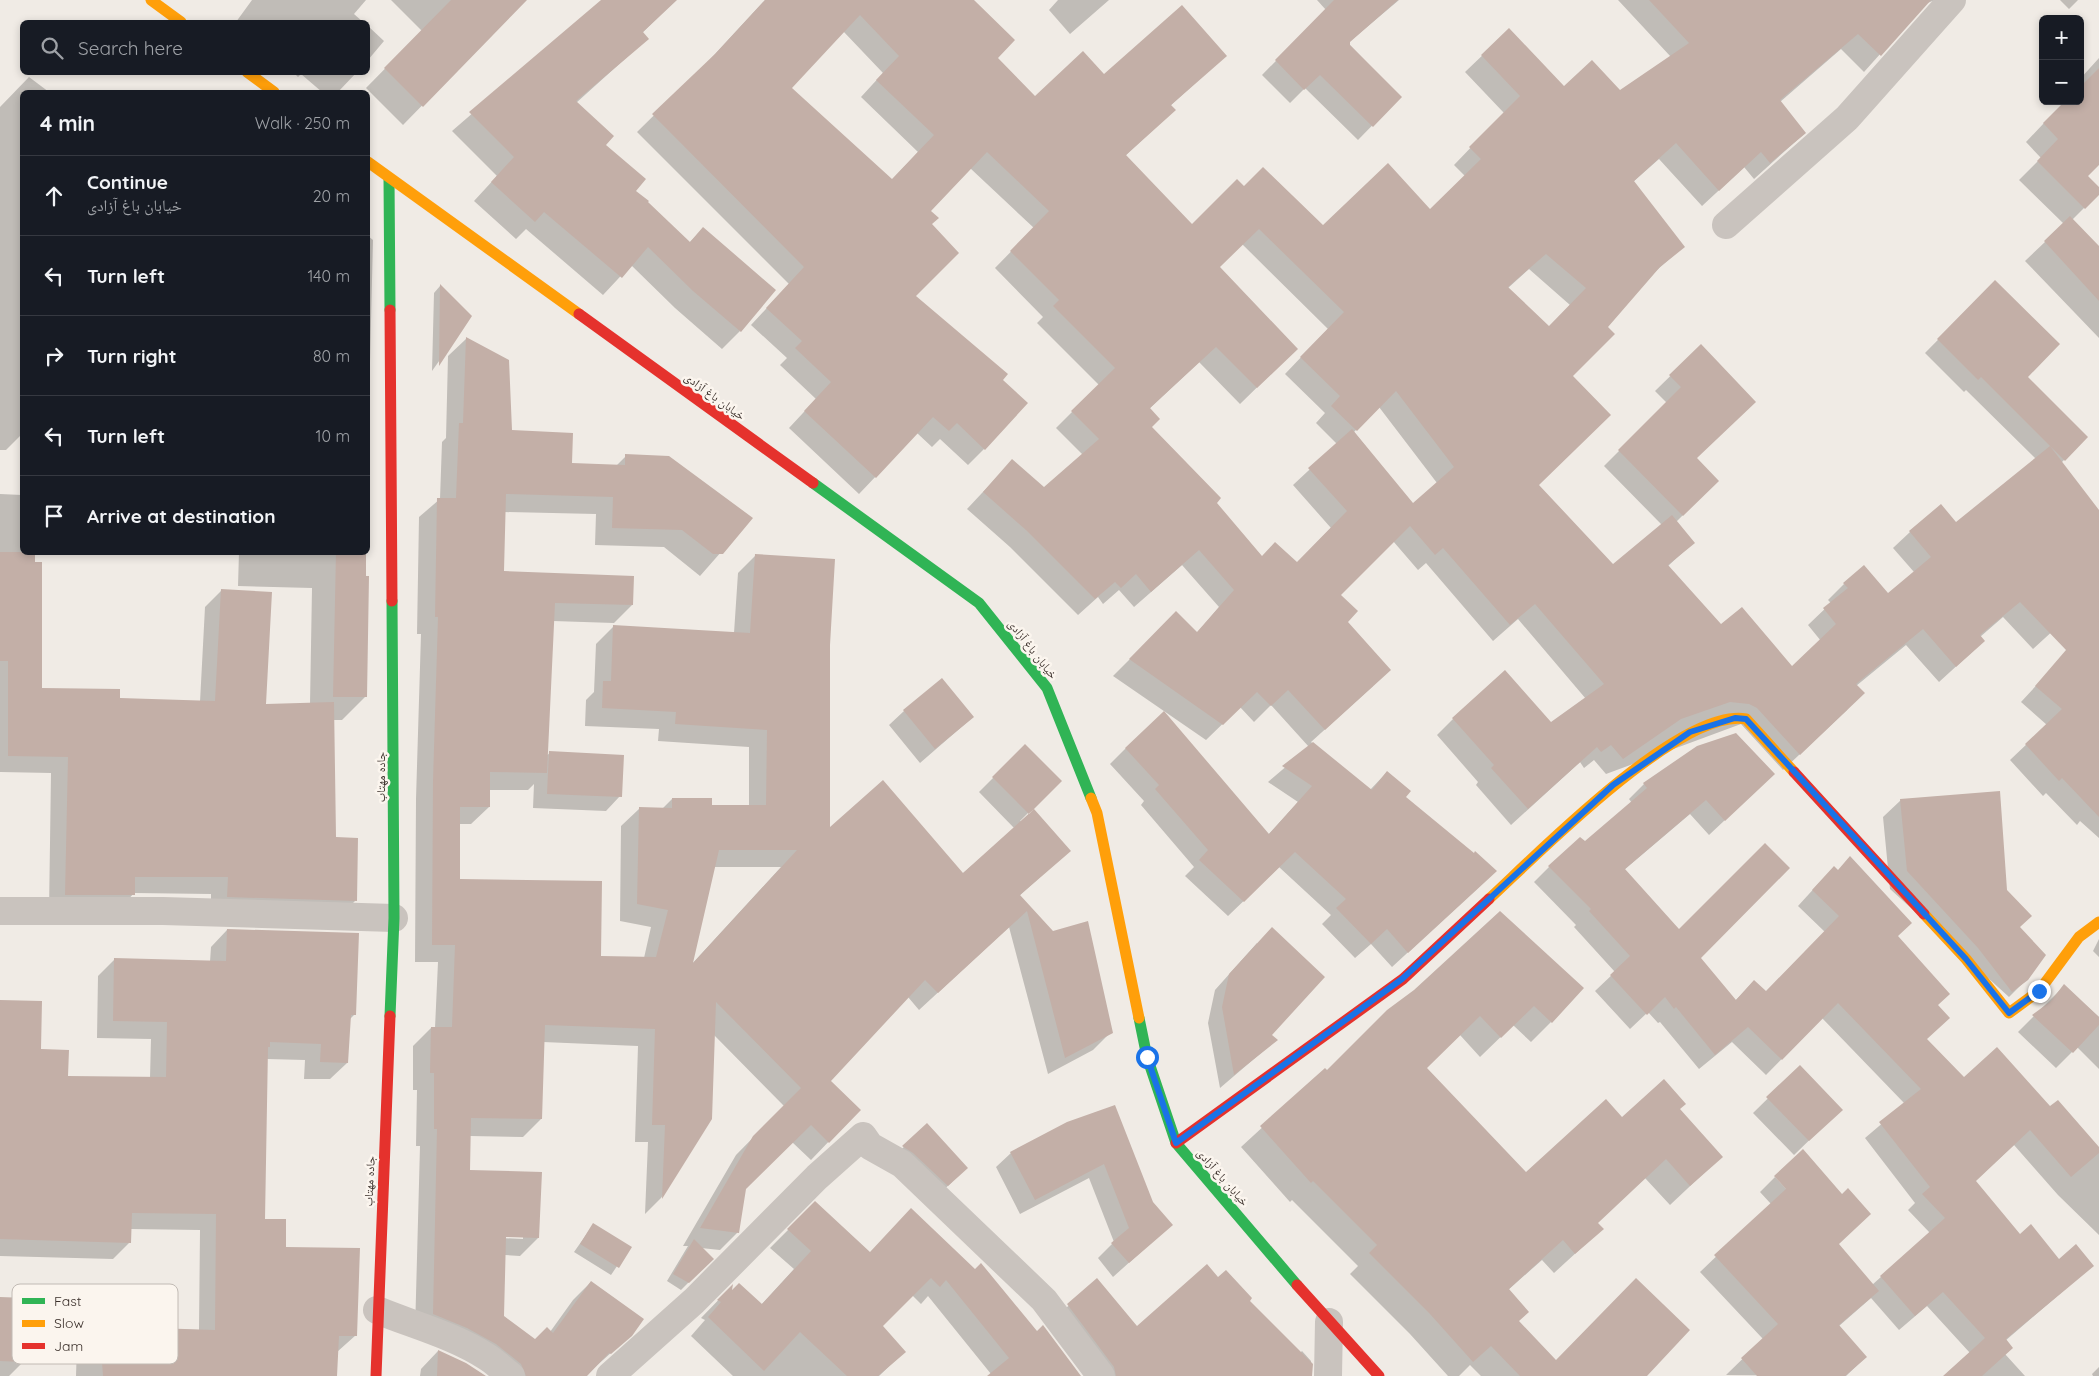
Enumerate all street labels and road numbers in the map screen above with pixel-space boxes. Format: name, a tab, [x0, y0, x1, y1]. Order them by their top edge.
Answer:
street label: خیابان باغ آزادی	[681, 369, 749, 424]
street label: خیابان باغ آزادی	[1004, 616, 1061, 683]
street label: جاده مهتاب	[373, 751, 388, 802]
street label: خیابان باغ آزادی	[1193, 1145, 1252, 1210]
street label: جاده مهتاب	[360, 1155, 378, 1207]

